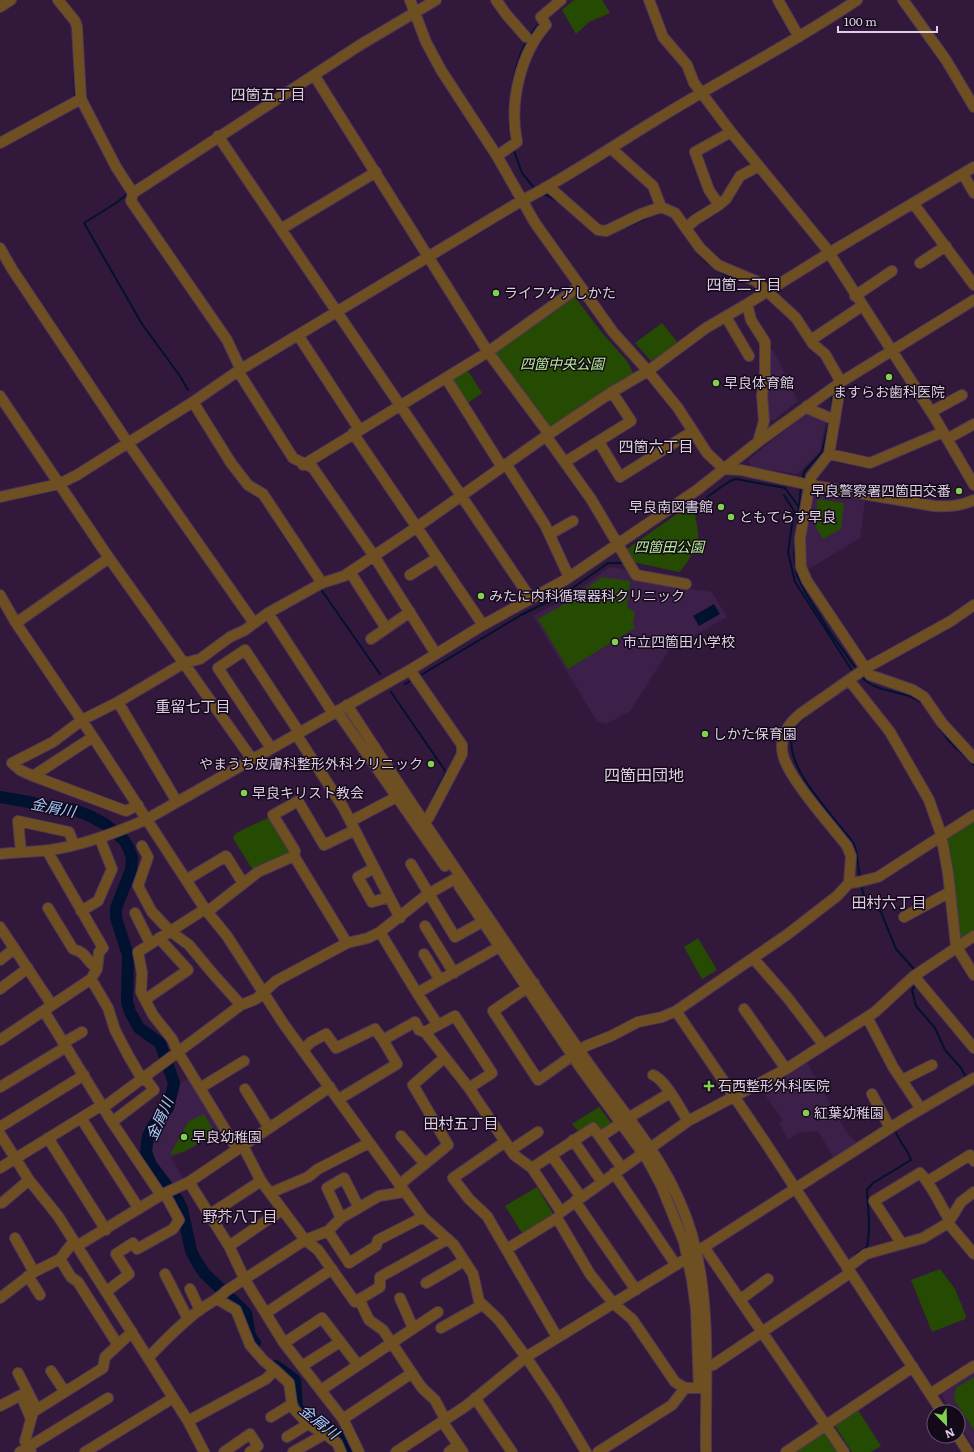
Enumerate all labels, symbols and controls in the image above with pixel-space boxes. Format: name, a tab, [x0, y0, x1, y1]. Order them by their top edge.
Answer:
scale bar	[838, 8, 937, 34]
text: 100 m	[844, 12, 877, 30]
district label: 四箇五丁目	[230, 82, 306, 105]
district label: 四箇二丁目	[706, 272, 782, 295]
place label: ライフケアしかた	[504, 282, 616, 302]
marker: ライフケアしかた	[491, 288, 501, 298]
park label: 四箇中央公園	[520, 353, 606, 373]
place label: 早良体育館	[724, 372, 794, 392]
marker: ますらお歯科医院	[884, 372, 894, 382]
marker: 早良体育館	[711, 378, 721, 388]
place label: ますらお歯科医院	[833, 381, 945, 401]
district label: 四箇六丁目	[618, 434, 694, 457]
place label: 早良警察署四箇田交番	[811, 480, 951, 500]
marker: 早良警察署四箇田交番	[954, 486, 964, 496]
place label: 早良南図書館	[629, 496, 713, 516]
marker: 早良南図書館	[716, 502, 726, 512]
place label: ともてらす早良	[739, 506, 836, 526]
marker: ともてらす早良	[726, 512, 736, 522]
park label: 四箇田公園	[634, 536, 706, 556]
place label: みたに内科循環器科クリニック	[489, 585, 685, 605]
marker: みたに内科循環器科クリニック	[476, 591, 486, 601]
place label: 市立四箇田小学校	[623, 631, 735, 651]
marker: 市立四箇田小学校	[610, 637, 620, 647]
district label: 重留七丁目	[155, 694, 231, 717]
place label: しかた保育園	[713, 723, 797, 743]
marker: しかた保育園	[700, 729, 710, 739]
place label: やまうち皮膚科整形外科クリニック	[199, 753, 423, 773]
marker: やまうち皮膚科整形外科クリニック	[426, 759, 436, 769]
district label: 四箇田団地	[604, 762, 684, 786]
place label: 早良キリスト教会	[252, 782, 364, 802]
marker: 早良キリスト教会	[239, 788, 249, 798]
water label: 金屑川	[29, 791, 80, 822]
district label: 田村六丁目	[851, 890, 927, 913]
place label: 石西整形外科医院	[718, 1075, 830, 1095]
marker: 石西整形外科医院	[703, 1080, 715, 1092]
water label: 金屑川	[139, 1091, 179, 1144]
place label: 紅葉幼稚園	[814, 1102, 884, 1122]
marker: 紅葉幼稚園	[801, 1108, 811, 1118]
district label: 田村五丁目	[423, 1111, 499, 1134]
place label: 早良幼稚園	[192, 1126, 262, 1146]
marker: 早良幼稚園	[179, 1132, 189, 1142]
district label: 野芥八丁目	[202, 1204, 278, 1227]
water label: 金屑川	[295, 1398, 346, 1445]
north arrow	[926, 1404, 966, 1444]
text: N	[943, 1425, 958, 1443]

